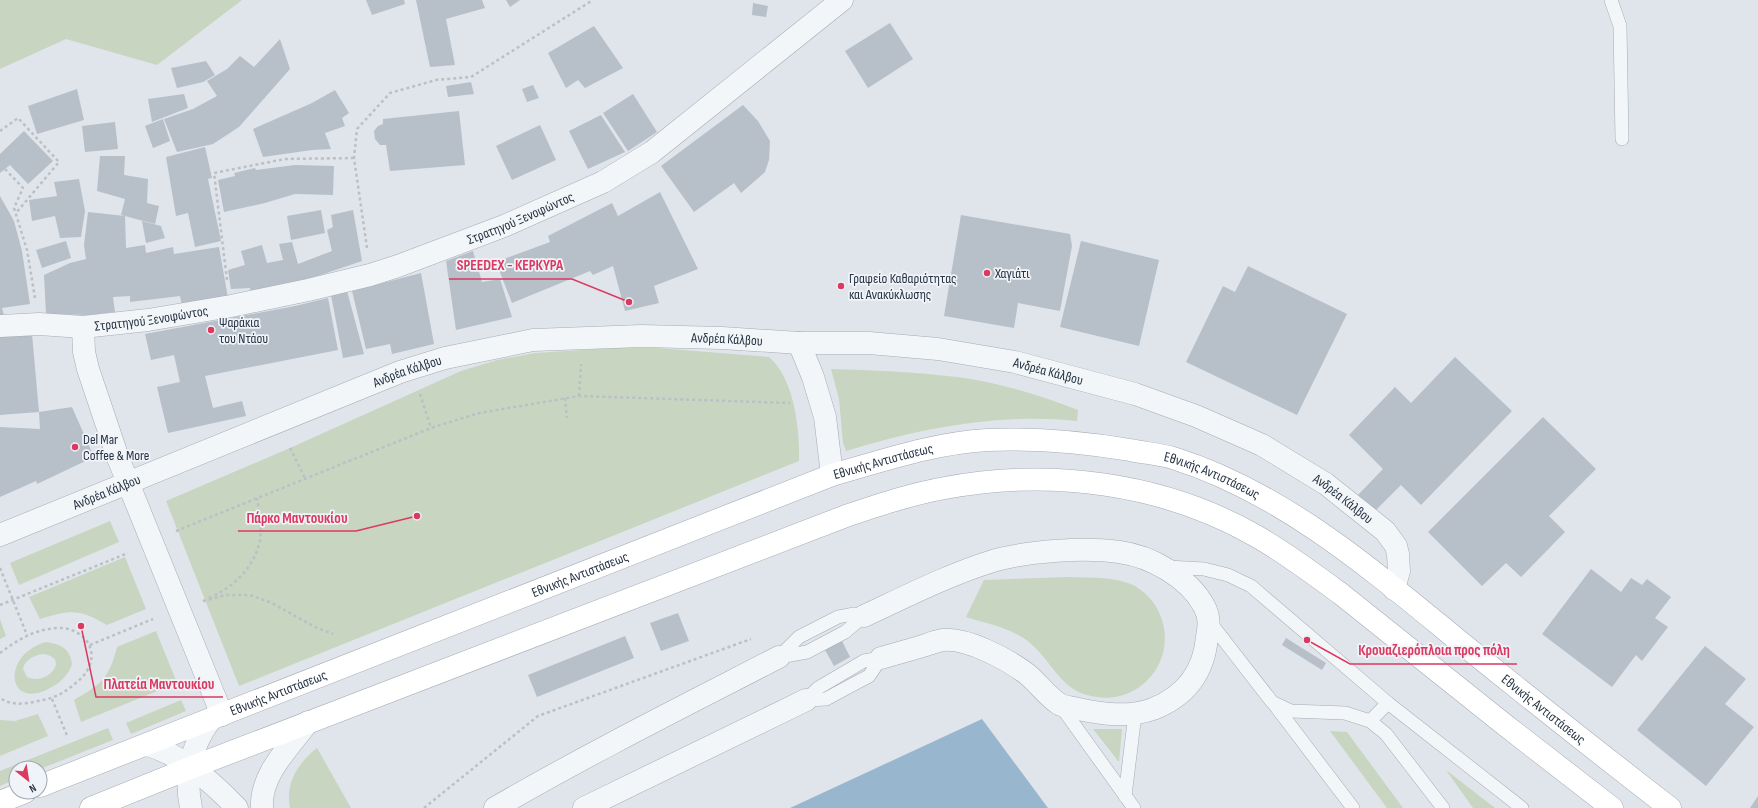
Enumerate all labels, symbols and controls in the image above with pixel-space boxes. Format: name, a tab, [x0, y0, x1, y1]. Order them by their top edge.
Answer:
street label: Στρατηγού Ξενοφώντος	[464, 188, 576, 248]
callout: SPEEDEX - ΚΕΡΚΥΡΑ	[449, 252, 572, 279]
text: SPEEDEX - ΚΕΡΚΥΡΑ	[457, 256, 564, 275]
place label: Χαγιάτι	[994, 265, 1030, 282]
marker: Χαγιάτι	[982, 268, 992, 278]
place label: Γραφείο Καθαριότητας και Ανακύκλωσης	[849, 270, 957, 303]
marker: Γραφείο Καθαριότητας και Ανακύκλωσης	[836, 281, 846, 291]
street label: Στρατηγού Ξενοφώντος	[94, 302, 209, 334]
place label: Ψαράκια του Ντάου	[219, 314, 268, 347]
marker: Ψαράκια του Ντάου	[206, 325, 216, 335]
street label: Ανδρέα Κάλβου	[690, 329, 763, 349]
street label: Ανδρέα Κάλβου	[369, 351, 444, 391]
street label: Ανδρέα Κάλβου	[1011, 353, 1085, 388]
place label: Del Mar Coffee & More	[83, 431, 150, 464]
street label: Εθνικής Αντιστάσεως	[831, 439, 935, 483]
marker: Del Mar Coffee & More	[70, 442, 80, 452]
street label: Εθνικής Αντιστάσεως	[1163, 448, 1263, 502]
street label: Ανδρέα Κάλβου	[1309, 469, 1377, 527]
street label: Ανδρέα Κάλβου	[69, 470, 143, 513]
callout: Πάρκο Μαντουκίου	[238, 504, 356, 531]
text: Πάρκο Μαντουκίου	[246, 509, 348, 528]
street label: Εθνικής Αντιστάσεως	[529, 547, 631, 601]
callout: Κρουαζιερόπλοια προς πόλη	[1350, 637, 1517, 664]
text: Κρουαζιερόπλοια προς πόλη	[1358, 641, 1510, 660]
street label: Εθνικής Αντιστάσεως	[227, 666, 329, 719]
callout: Πλατεία Μαντουκίου	[96, 670, 223, 697]
street label: Εθνικής Αντιστάσεως	[1498, 670, 1589, 748]
text: Πλατεία Μαντουκίου	[103, 675, 215, 694]
north arrow	[8, 760, 48, 800]
text: N	[27, 781, 39, 795]

